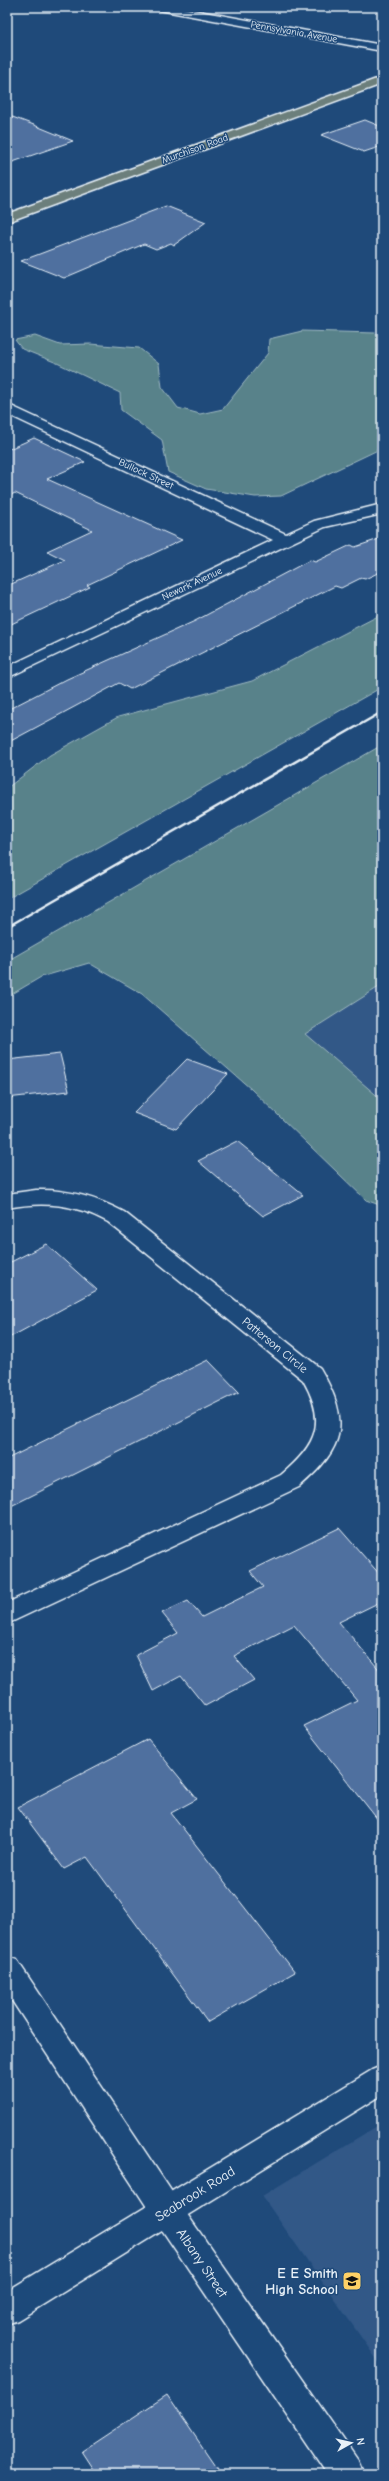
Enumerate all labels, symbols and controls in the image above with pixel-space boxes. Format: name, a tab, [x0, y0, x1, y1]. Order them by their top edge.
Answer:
street label: Pennsylvania Avenue	[250, 18, 338, 46]
street label: Murchison Road	[160, 131, 230, 167]
street label: Bullock Street	[117, 456, 176, 492]
street label: Newark Avenue	[160, 565, 224, 603]
street label: Patterson Circle	[239, 1314, 311, 1376]
street label: Seabrook Road	[152, 2163, 238, 2225]
street label: Albany Street	[173, 2225, 232, 2302]
place label: E E Smith High School	[265, 2265, 338, 2298]
school or university icon: E E Smith High School	[341, 2270, 363, 2292]
north arrow	[331, 2423, 371, 2463]
text: N	[353, 2437, 367, 2446]

